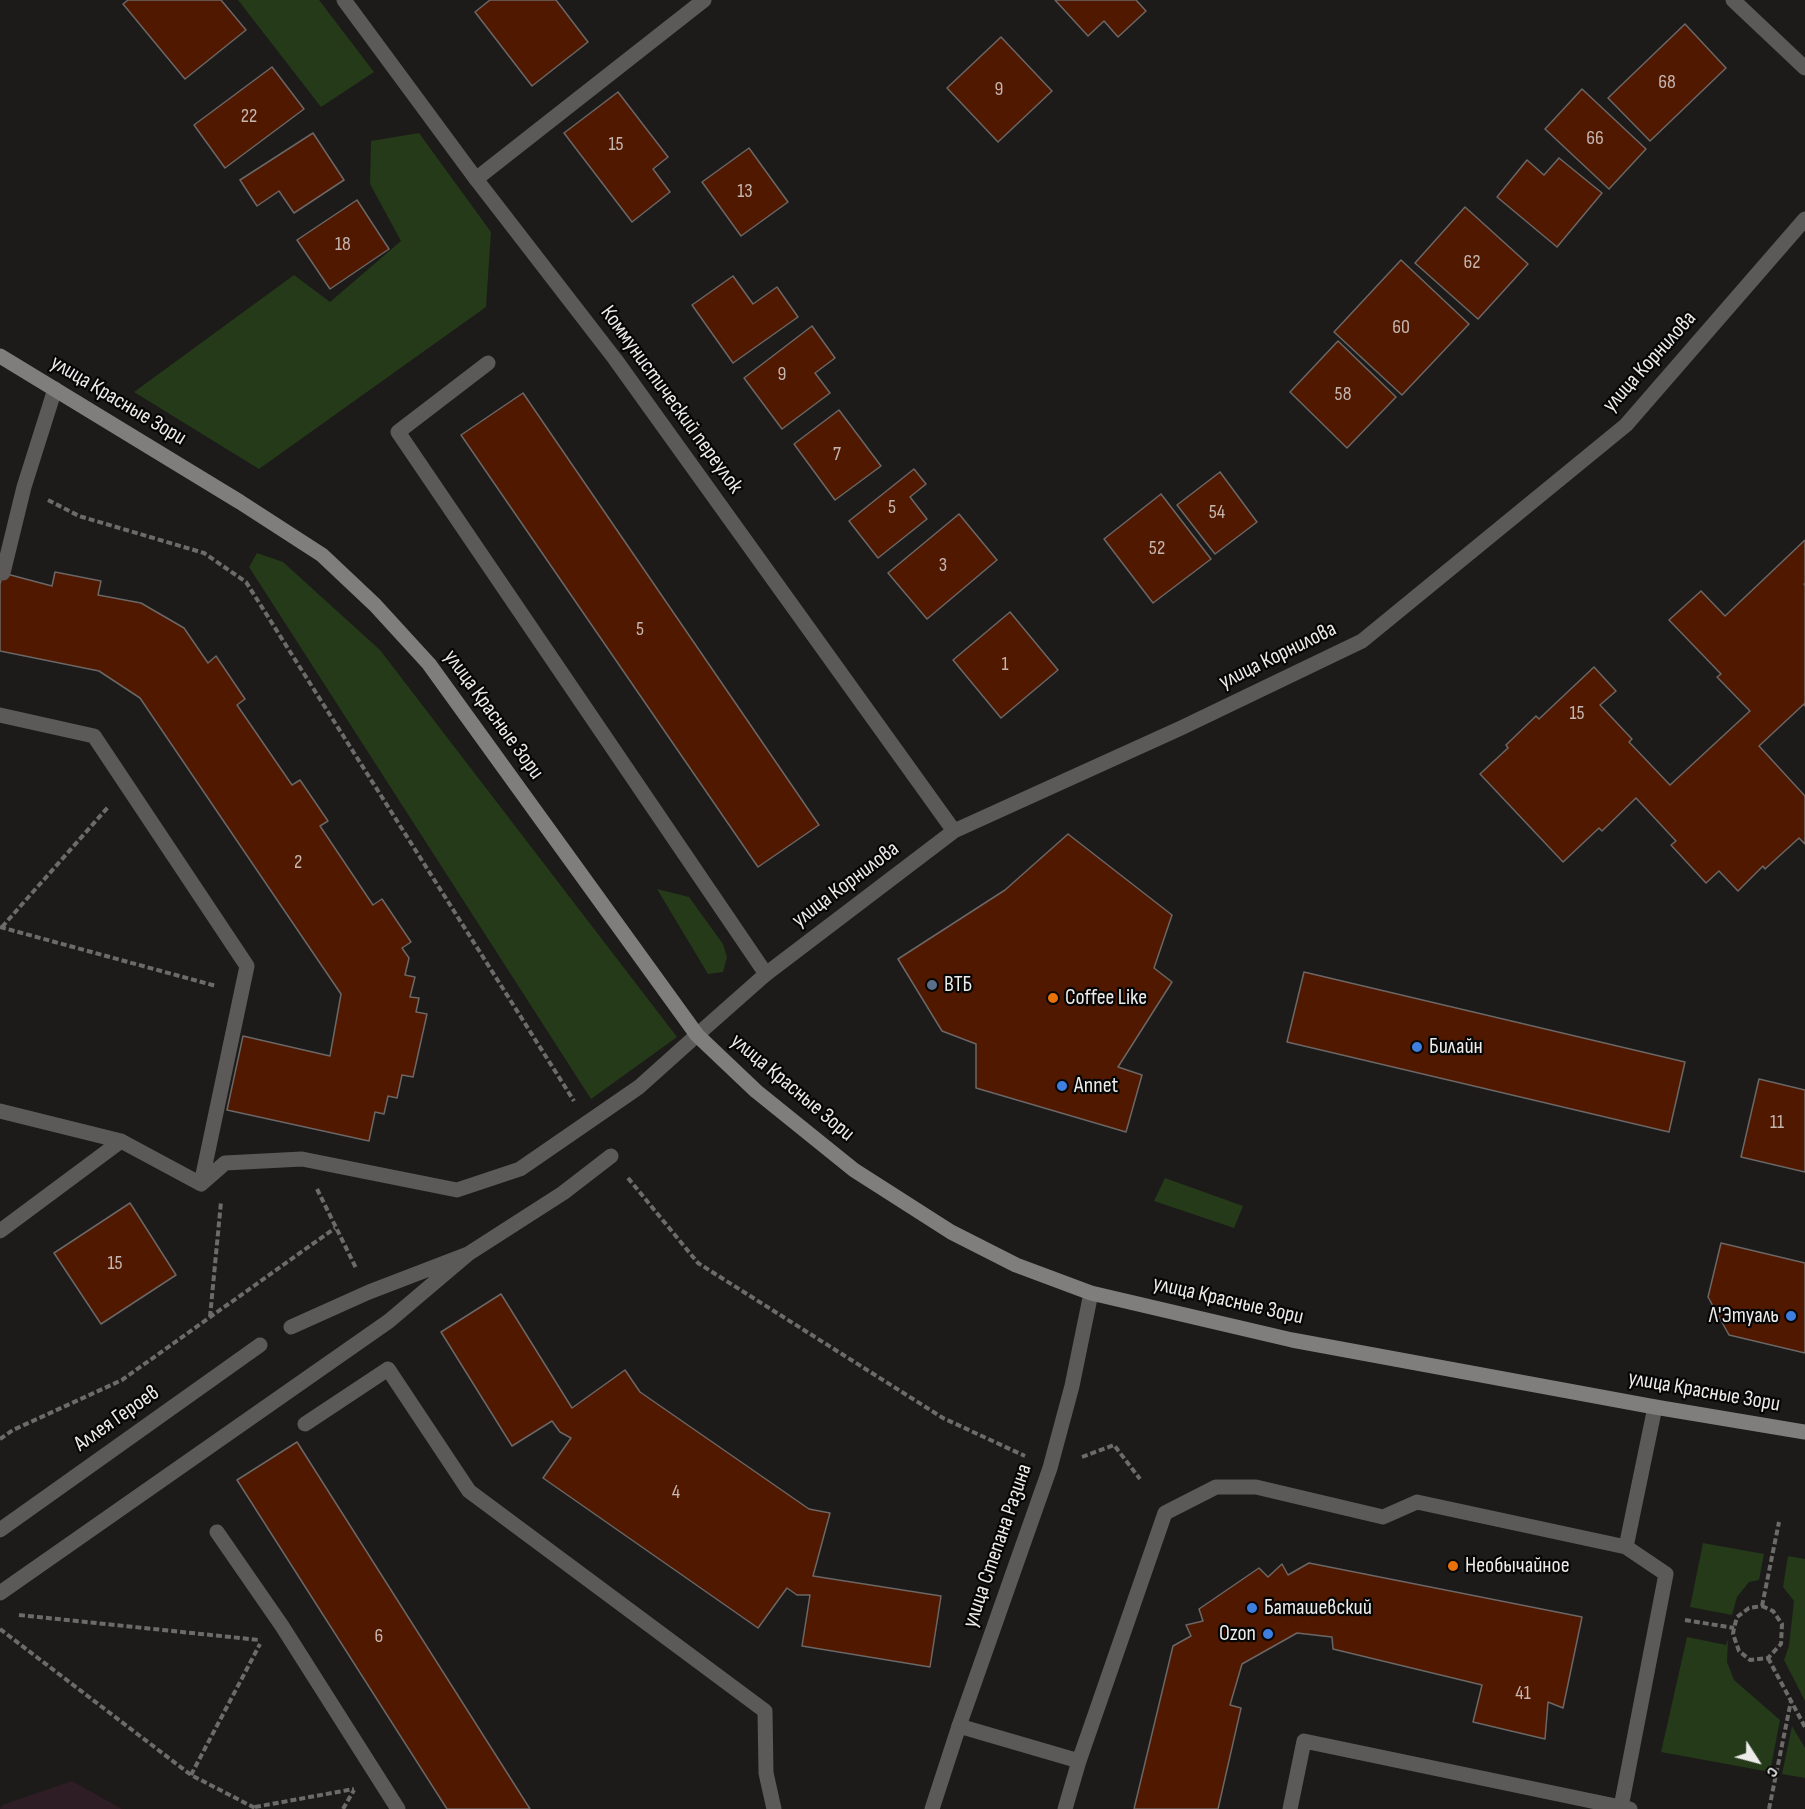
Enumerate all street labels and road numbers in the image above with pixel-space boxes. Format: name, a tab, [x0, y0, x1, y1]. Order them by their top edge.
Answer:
street label: Коммунистический переулок	[594, 301, 748, 499]
street label: улица Корнилова	[1598, 306, 1702, 418]
street label: улица Красные Зори	[45, 350, 191, 452]
street label: улица Корнилова	[1215, 616, 1341, 696]
street label: улица Красные Зори	[437, 645, 549, 785]
street label: улица Корнилова	[787, 836, 905, 934]
street label: улица Красные Зори	[725, 1028, 859, 1148]
street label: улица Красные Зори	[1150, 1271, 1306, 1331]
street label: улица Красные Зори	[1626, 1366, 1782, 1418]
street label: Аллея Героев	[69, 1380, 165, 1458]
street label: улица Степана Разина	[958, 1461, 1038, 1631]

